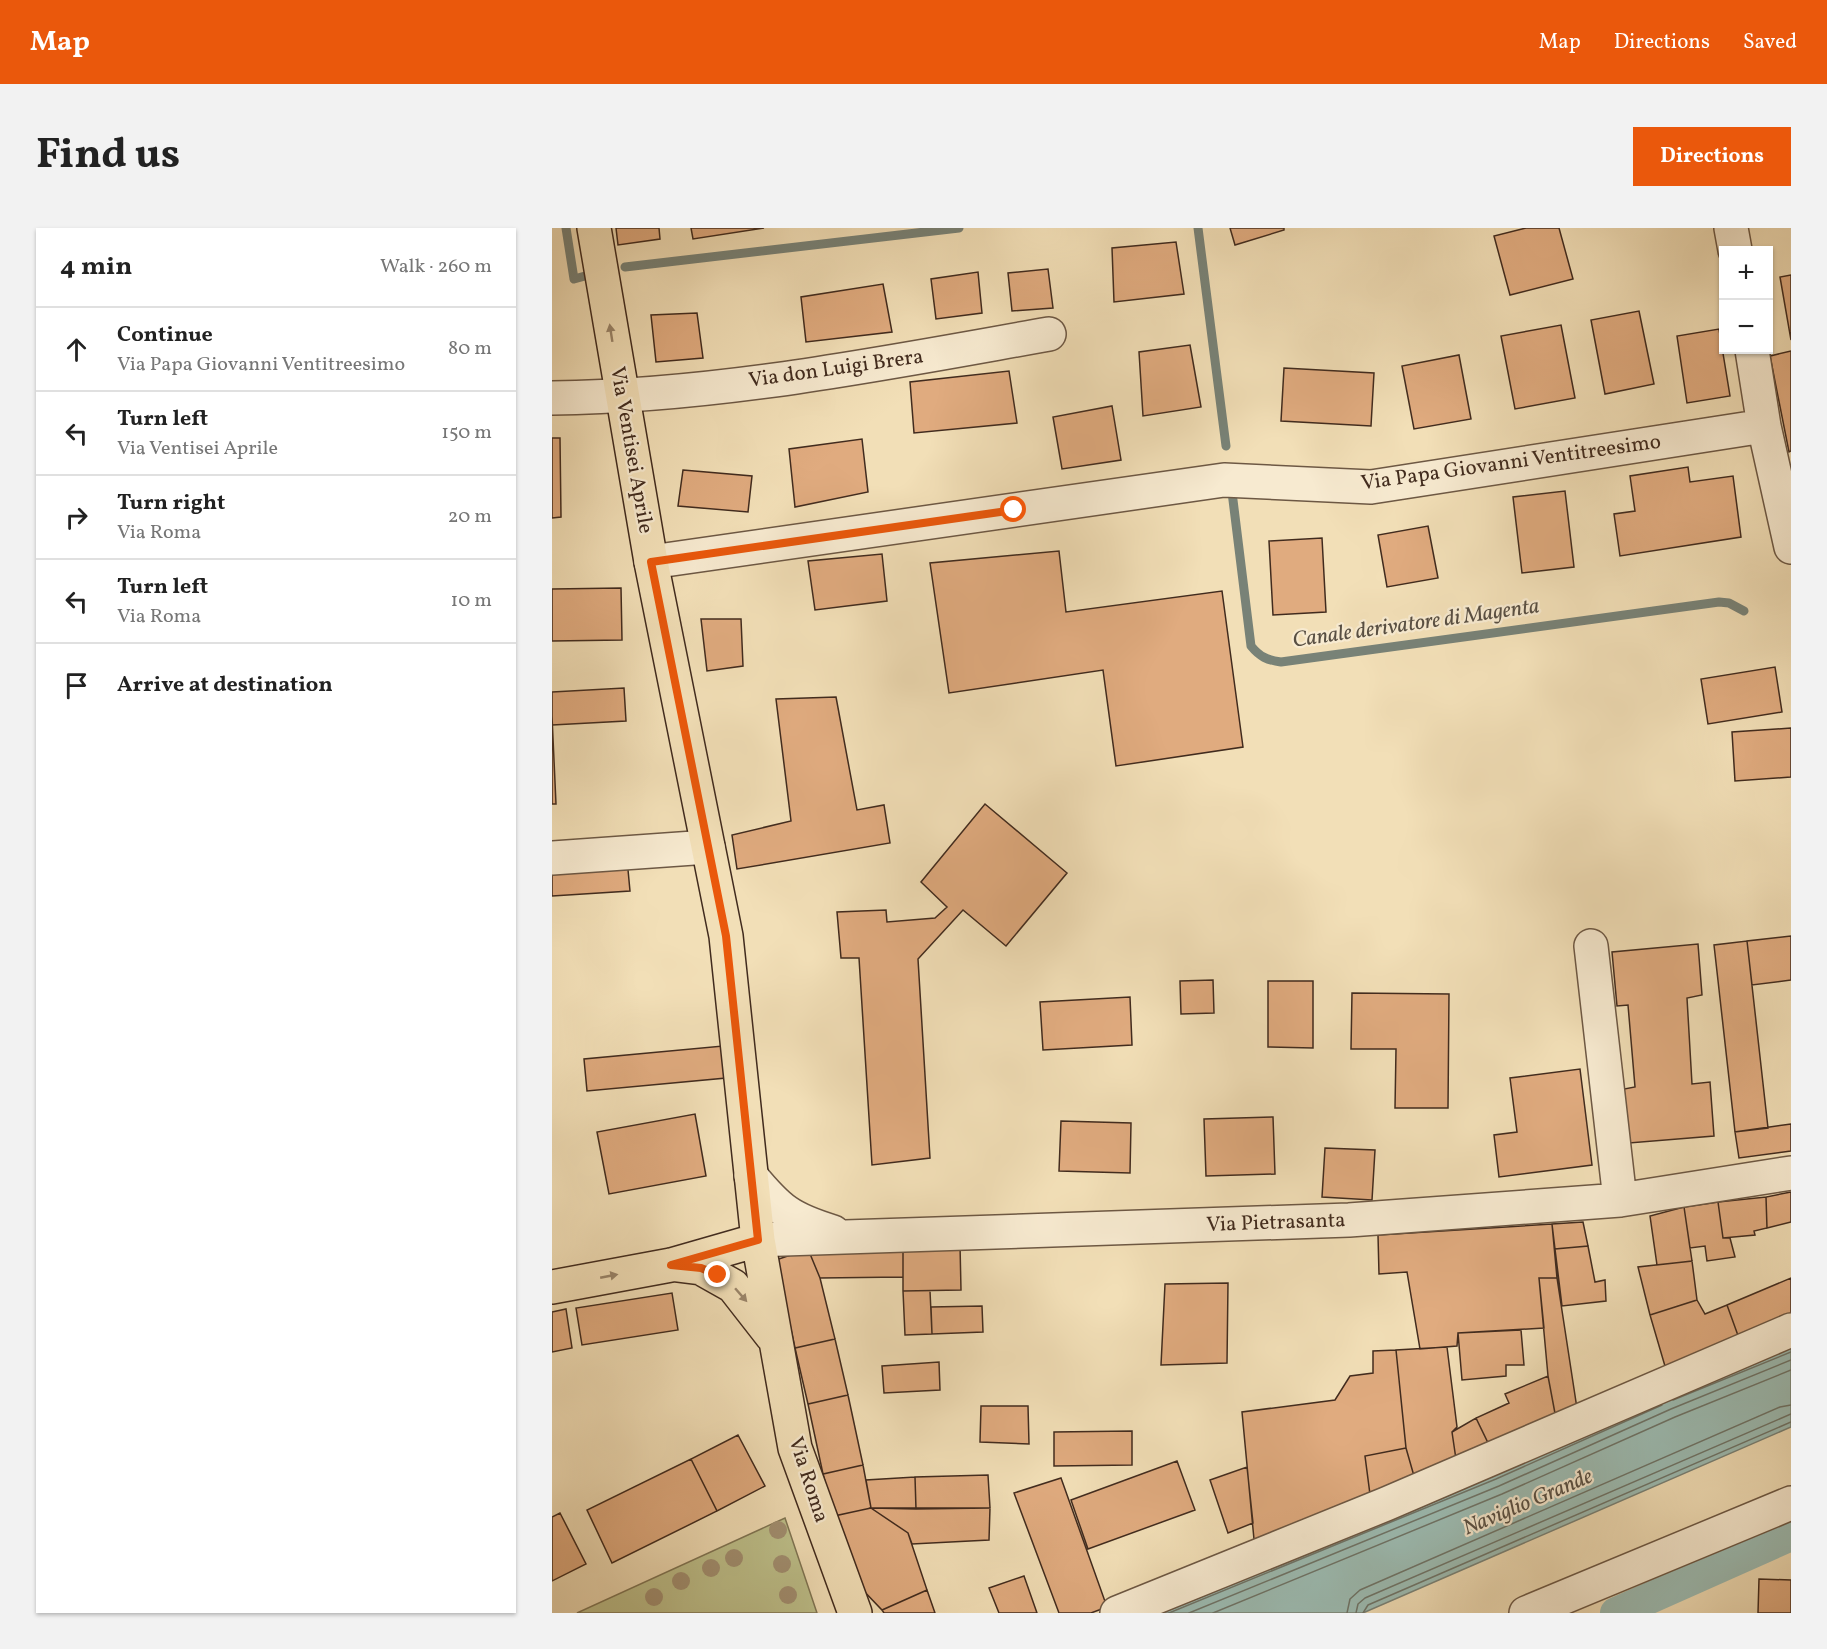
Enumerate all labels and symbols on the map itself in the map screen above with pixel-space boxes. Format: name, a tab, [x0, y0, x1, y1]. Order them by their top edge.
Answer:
one-way arrow	[607, 323, 616, 342]
street label: Via don Luigi Brera	[747, 342, 925, 396]
street label: Via Ventisei Aprile	[602, 364, 660, 536]
street label: Via Papa Giovanni Ventitreesimo	[1359, 428, 1663, 498]
route start	[1000, 496, 1026, 522]
water label: Canale derivatore di Magenta	[1290, 591, 1542, 657]
street label: Via Pietrasanta	[1206, 1206, 1346, 1240]
route end	[704, 1261, 730, 1287]
one-way arrow	[600, 1271, 619, 1280]
one-way arrow	[734, 1287, 747, 1302]
street label: Via Roma	[781, 1433, 835, 1527]
water label: Naviglio Grande	[1458, 1462, 1598, 1544]

